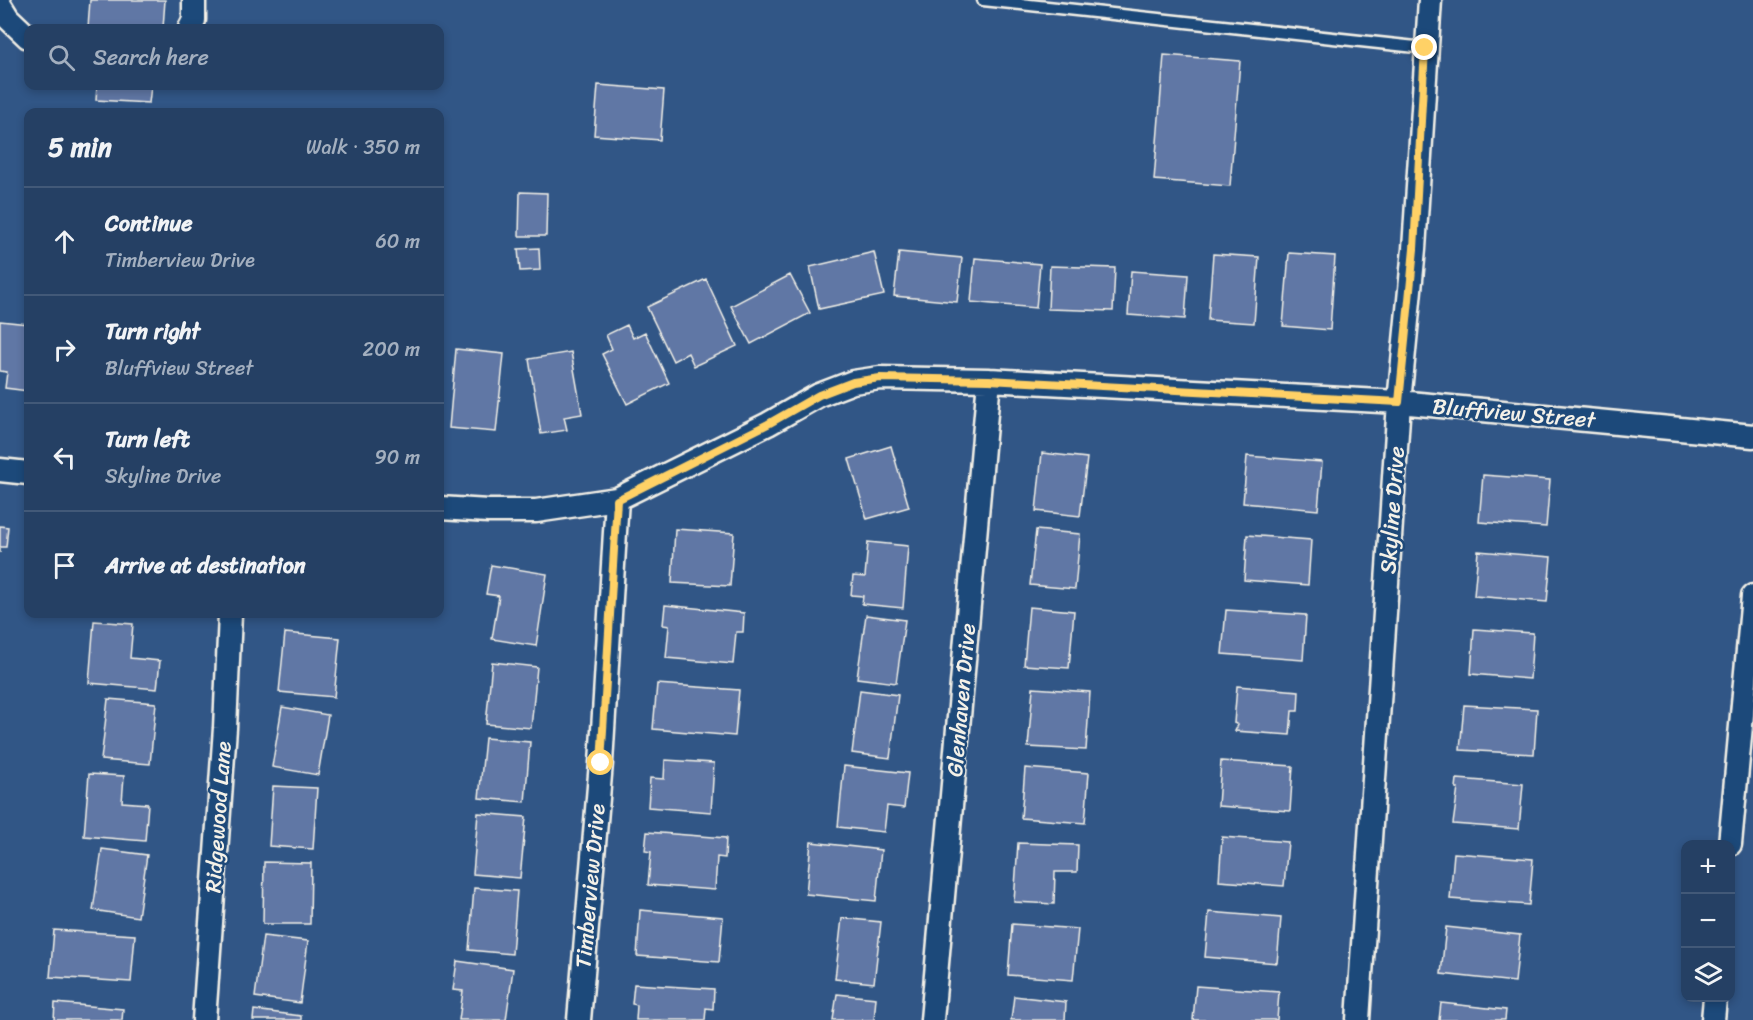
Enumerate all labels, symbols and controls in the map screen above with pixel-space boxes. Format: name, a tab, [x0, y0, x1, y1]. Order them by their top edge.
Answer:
search box	[24, 24, 444, 90]
route end	[1411, 34, 1437, 60]
text: Search here	[93, 38, 209, 77]
icon: search	[45, 41, 78, 74]
text: 5 min	[48, 124, 112, 170]
text: Walk · 350 m	[306, 130, 420, 165]
text: Continue	[105, 204, 193, 243]
text: 60 m	[375, 224, 420, 259]
icon: ahead	[48, 225, 81, 258]
text: Timberview Drive	[105, 243, 255, 278]
text: Turn right	[105, 312, 200, 351]
text: 200 m	[363, 332, 420, 367]
icon: right	[48, 333, 81, 366]
text: Bluffview Street	[105, 351, 253, 386]
street label: Bluffview Street	[1431, 386, 1598, 440]
text: Turn left	[105, 420, 190, 459]
text: 90 m	[375, 440, 420, 475]
icon: left	[48, 441, 81, 474]
street label: Skyline Drive	[1368, 445, 1416, 575]
text: Skyline Drive	[105, 459, 221, 494]
text: Arrive at destination	[105, 546, 306, 585]
icon: arrive	[48, 549, 81, 582]
street label: Glenhaven Drive	[935, 622, 987, 778]
street label: Ridgewood Lane	[193, 740, 243, 894]
route start	[587, 749, 613, 775]
street label: Timberview Drive	[563, 802, 617, 970]
map controls	[1681, 840, 1735, 1002]
button: +	[1681, 840, 1735, 894]
button: −	[1681, 894, 1735, 948]
button: layers	[1681, 948, 1735, 1002]

